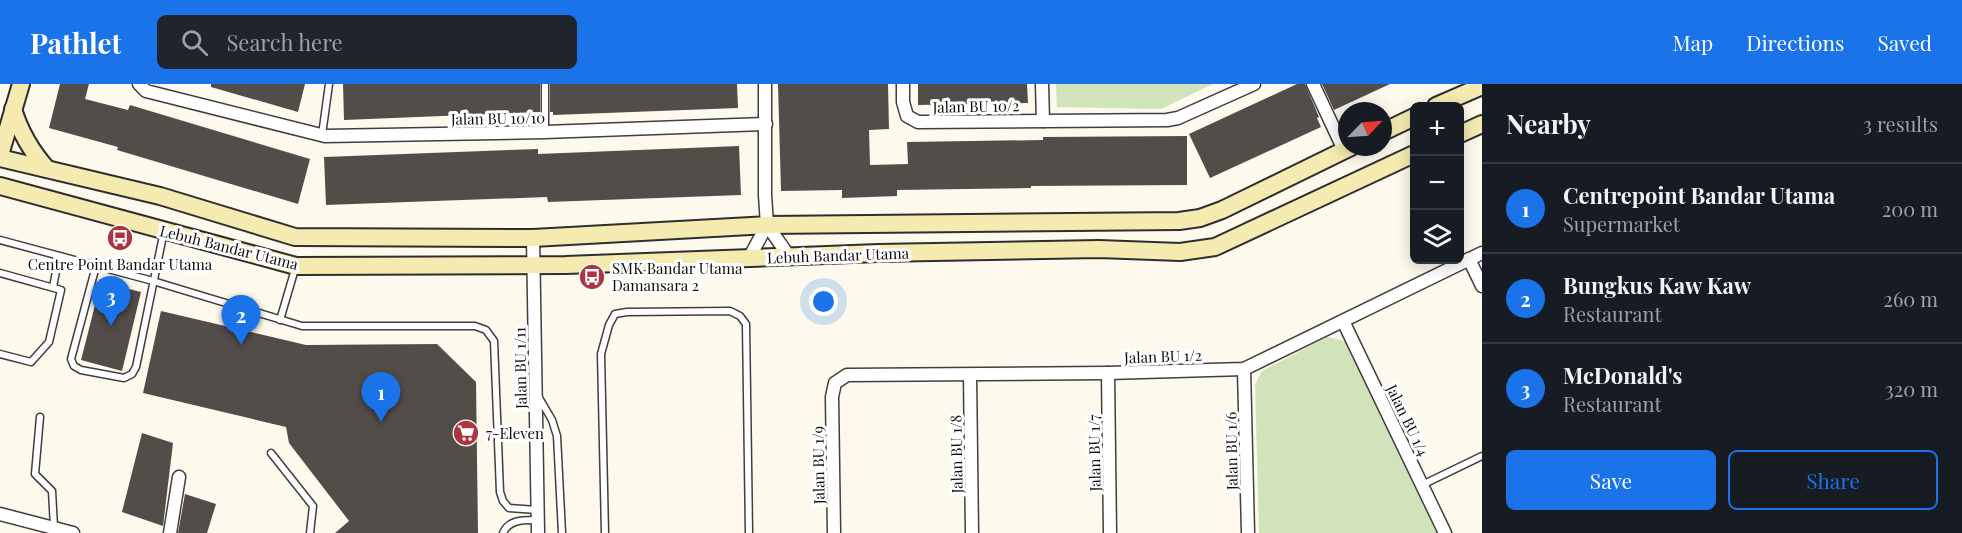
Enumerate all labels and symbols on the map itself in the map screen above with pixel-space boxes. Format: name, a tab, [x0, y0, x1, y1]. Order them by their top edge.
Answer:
street label: Jalan BU 10/2	[931, 95, 1020, 117]
north arrow	[1338, 102, 1392, 156]
street label: Jalan BU 10/10	[450, 107, 545, 129]
street label: Lebuh Bandar Utama	[158, 220, 301, 274]
bus stop icon: Centre Point Bandar Utama	[105, 223, 135, 253]
street label: Lebuh Bandar Utama	[767, 243, 910, 267]
place label: Centre Point Bandar Utama	[28, 254, 213, 274]
place label: SMK Bandar Utama Damansara 2	[612, 258, 743, 295]
bus stop icon: SMK Bandar Utama Damansara 2	[577, 262, 607, 292]
pin: 3	[92, 276, 130, 326]
your location	[809, 287, 838, 316]
pin: 2	[222, 296, 260, 345]
street label: Jalan BU 1/11	[509, 326, 531, 410]
street label: Jalan BU 1/2	[1123, 345, 1202, 367]
pin: 1	[362, 372, 400, 422]
street label: Jalan BU 1/4	[1382, 380, 1434, 459]
street label: Jalan BU 1/6	[1220, 411, 1242, 491]
street label: Jalan BU 1/8	[945, 414, 967, 494]
street label: Jalan BU 1/7	[1083, 414, 1105, 493]
supermarket icon: 7-Eleven	[451, 418, 481, 448]
place label: 7-Eleven	[486, 423, 544, 443]
street label: Jalan BU 1/9	[807, 426, 829, 505]

